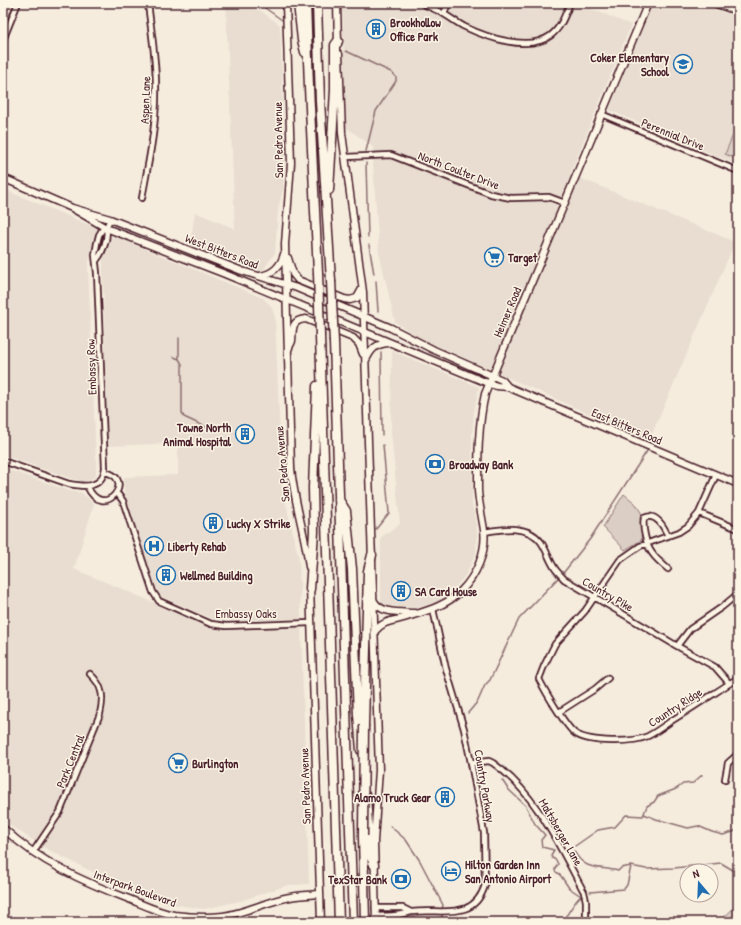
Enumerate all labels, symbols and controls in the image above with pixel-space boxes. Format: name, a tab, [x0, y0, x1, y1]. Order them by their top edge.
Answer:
place label: Brookhollow Office Park	[390, 14, 441, 45]
building icon: Brookhollow Office Park	[365, 18, 387, 40]
place label: Coker Elementary School	[590, 49, 670, 80]
school or university icon: Coker Elementary School	[672, 53, 694, 75]
street label: Aspen Lane	[136, 76, 154, 124]
street label: San Pedro Avenue	[269, 102, 287, 178]
street label: Perennial Drive	[639, 114, 707, 154]
street label: North Coulter Drive	[416, 147, 502, 193]
street label: West Bitters Road	[183, 229, 261, 273]
supermarket icon: Target	[483, 246, 505, 268]
place label: Target	[507, 249, 538, 267]
street label: Heimer Road	[489, 284, 525, 340]
street label: Embassy Row	[82, 338, 100, 395]
street label: East Bitters Road	[589, 404, 665, 449]
place label: Towne North Animal Hospital	[163, 419, 232, 451]
building icon: Towne North Animal Hospital	[234, 423, 256, 445]
street label: San Pedro Avenue	[270, 425, 294, 503]
bank icon: Broadway Bank	[424, 453, 446, 475]
place label: Broadway Bank	[449, 456, 513, 474]
building icon: Lucky X Strike	[202, 512, 224, 534]
place label: Lucky X Strike	[227, 515, 291, 533]
hospital icon: Liberty Rehab	[143, 535, 165, 557]
place label: Liberty Rehab	[168, 538, 226, 556]
building icon: Wellmed Building	[155, 564, 177, 586]
place label: Wellmed Building	[180, 567, 253, 585]
street label: Country Pike	[579, 573, 637, 616]
building icon: SA Card House	[390, 580, 412, 602]
place label: SA Card House	[415, 583, 477, 600]
street label: Embassy Oaks	[215, 605, 277, 622]
street label: Country Ridge	[645, 683, 705, 731]
street label: Park Central	[52, 731, 89, 790]
street label: San Pedro Avenue	[295, 747, 315, 824]
street label: Country Parkway	[470, 748, 500, 824]
supermarket icon: Burlington	[167, 752, 189, 774]
place label: Burlington	[192, 755, 239, 773]
building icon: Alamo Truck Gear	[434, 786, 456, 808]
place label: Alamo Truck Gear	[354, 789, 431, 806]
street label: Maltsberger Lane	[535, 795, 587, 869]
place label: Hilton Garden Inn San Antonio Airport	[465, 856, 552, 888]
hotel icon: Hilton Garden Inn San Antonio Airport	[440, 860, 462, 882]
north arrow	[679, 863, 719, 903]
street label: Interpark Boulevard	[91, 865, 179, 911]
text: N	[691, 866, 701, 881]
bank icon: TexStar Bank	[390, 868, 412, 890]
place label: TexStar Bank	[327, 871, 387, 888]

